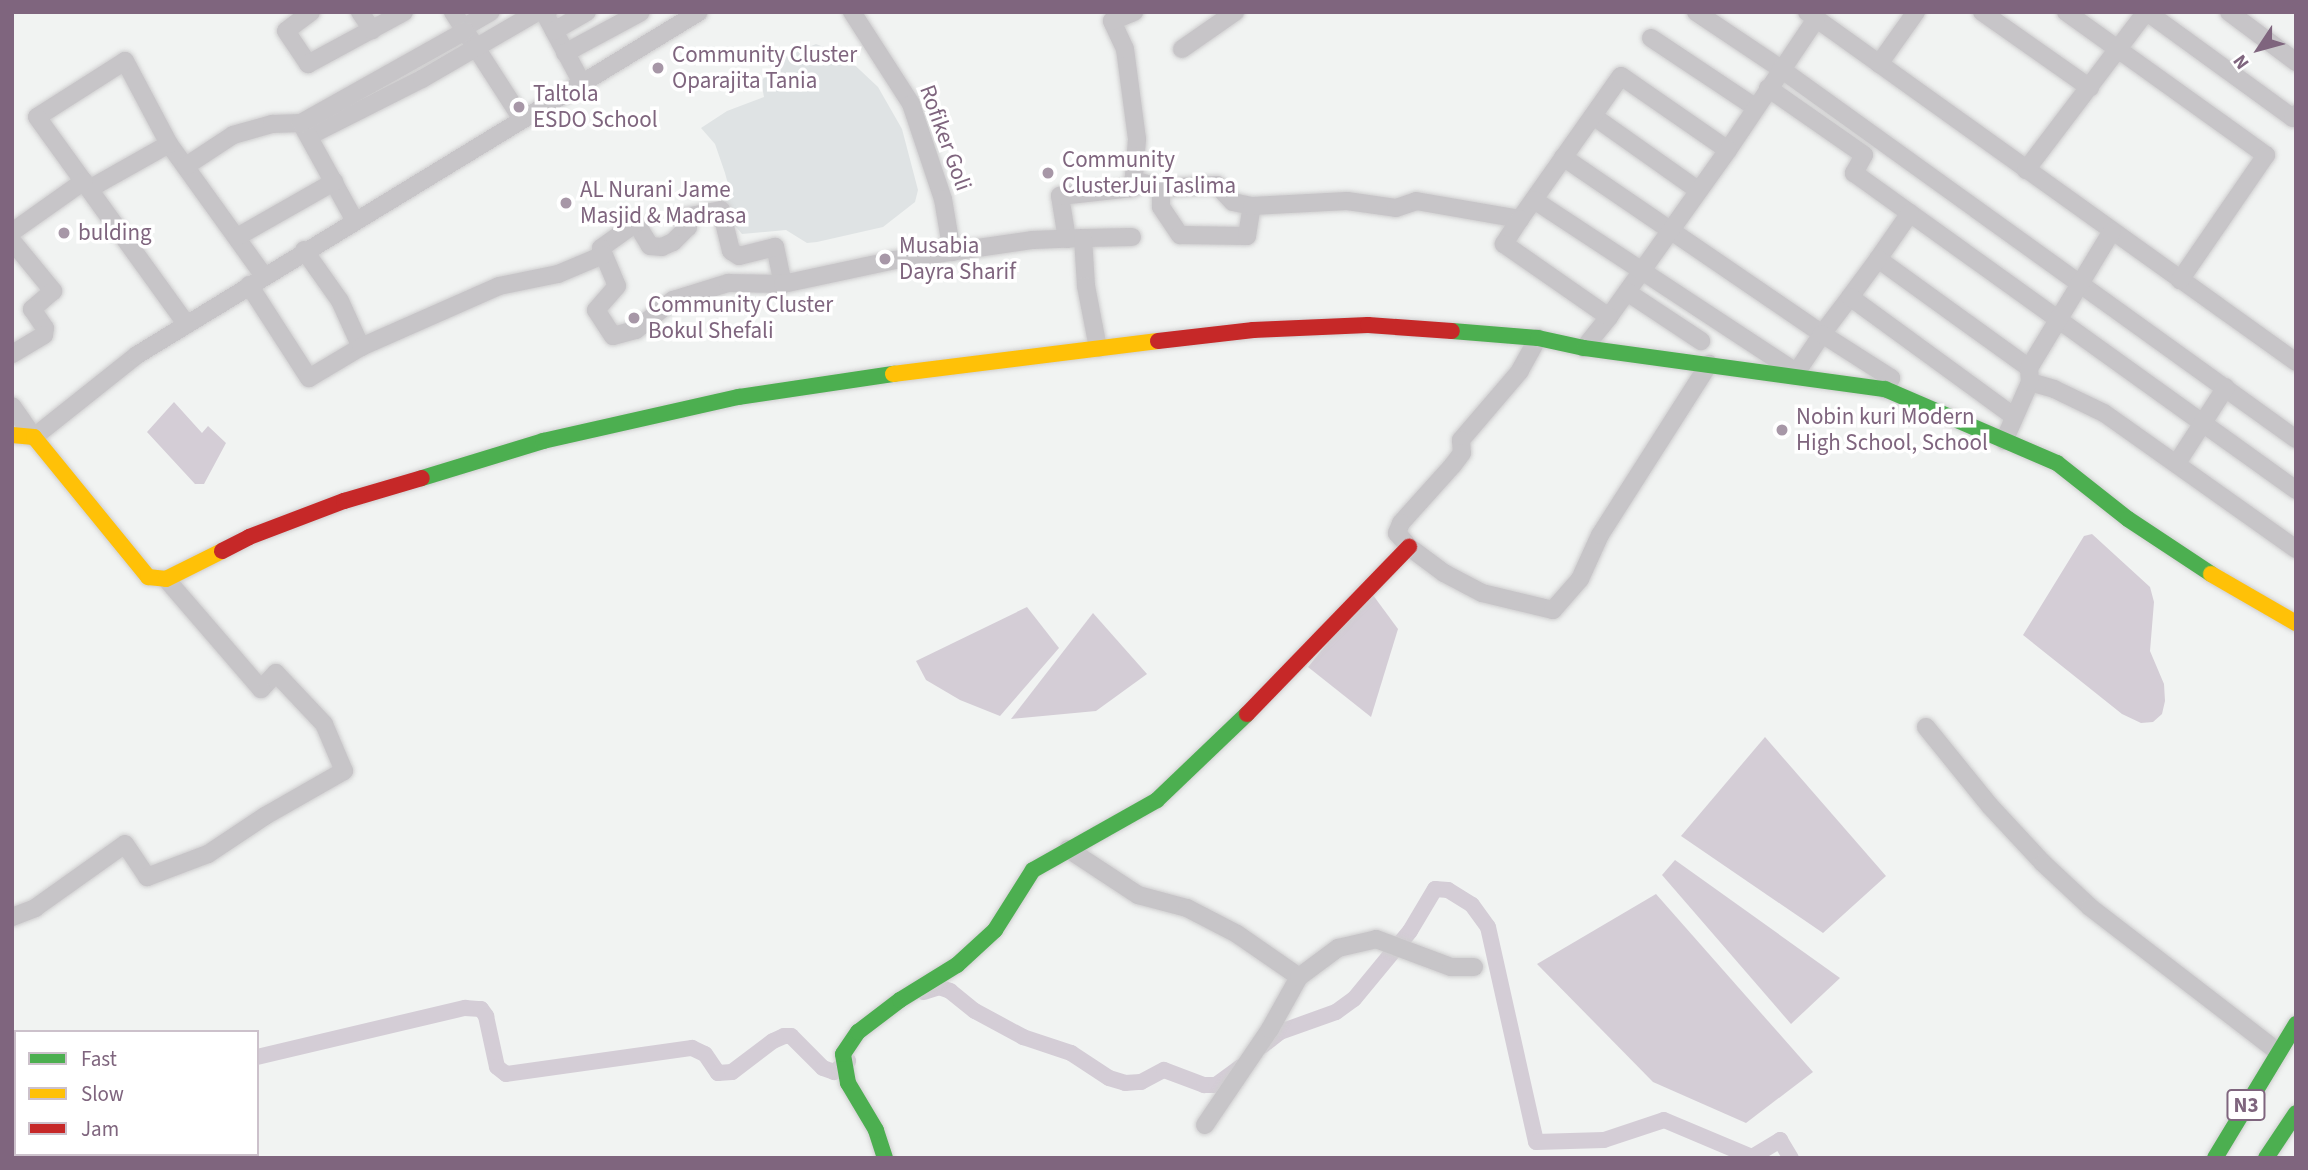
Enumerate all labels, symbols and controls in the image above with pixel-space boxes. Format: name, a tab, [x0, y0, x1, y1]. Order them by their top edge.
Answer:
north arrow	[2224, 14, 2294, 84]
place label: Community Cluster Oparajita Tania	[672, 41, 857, 95]
text: N	[2227, 49, 2256, 75]
marker: Community Cluster Oparajita Tania	[650, 60, 666, 76]
place label: Taltola ESDO School	[533, 80, 657, 134]
street label: Rofiker Goli	[913, 81, 977, 195]
marker: Taltola ESDO School	[511, 99, 527, 115]
place label: Community ClusterJui Taslima	[1062, 146, 1236, 200]
marker: Community ClusterJui Taslima	[1040, 165, 1056, 181]
place label: AL Nurani Jame Masjid & Madrasa	[580, 176, 747, 230]
marker: AL Nurani Jame Masjid & Madrasa	[558, 195, 574, 211]
place label: bulding	[78, 219, 152, 247]
marker: bulding	[56, 225, 72, 241]
place label: Musabia Dayra Sharif	[899, 232, 1016, 286]
marker: Musabia Dayra Sharif	[877, 251, 893, 267]
place label: Community Cluster Bokul Shefali	[648, 291, 833, 345]
marker: Community Cluster Bokul Shefali	[626, 310, 642, 326]
place label: Nobin kuri Modern High School, School	[1796, 403, 1988, 457]
marker: Nobin kuri Modern High School, School	[1774, 422, 1790, 438]
legend	[14, 1030, 259, 1156]
text: Fast	[81, 1044, 117, 1074]
text: Slow	[81, 1079, 124, 1109]
road number: N3	[2225, 1088, 2267, 1122]
text: Jam	[81, 1114, 119, 1144]

